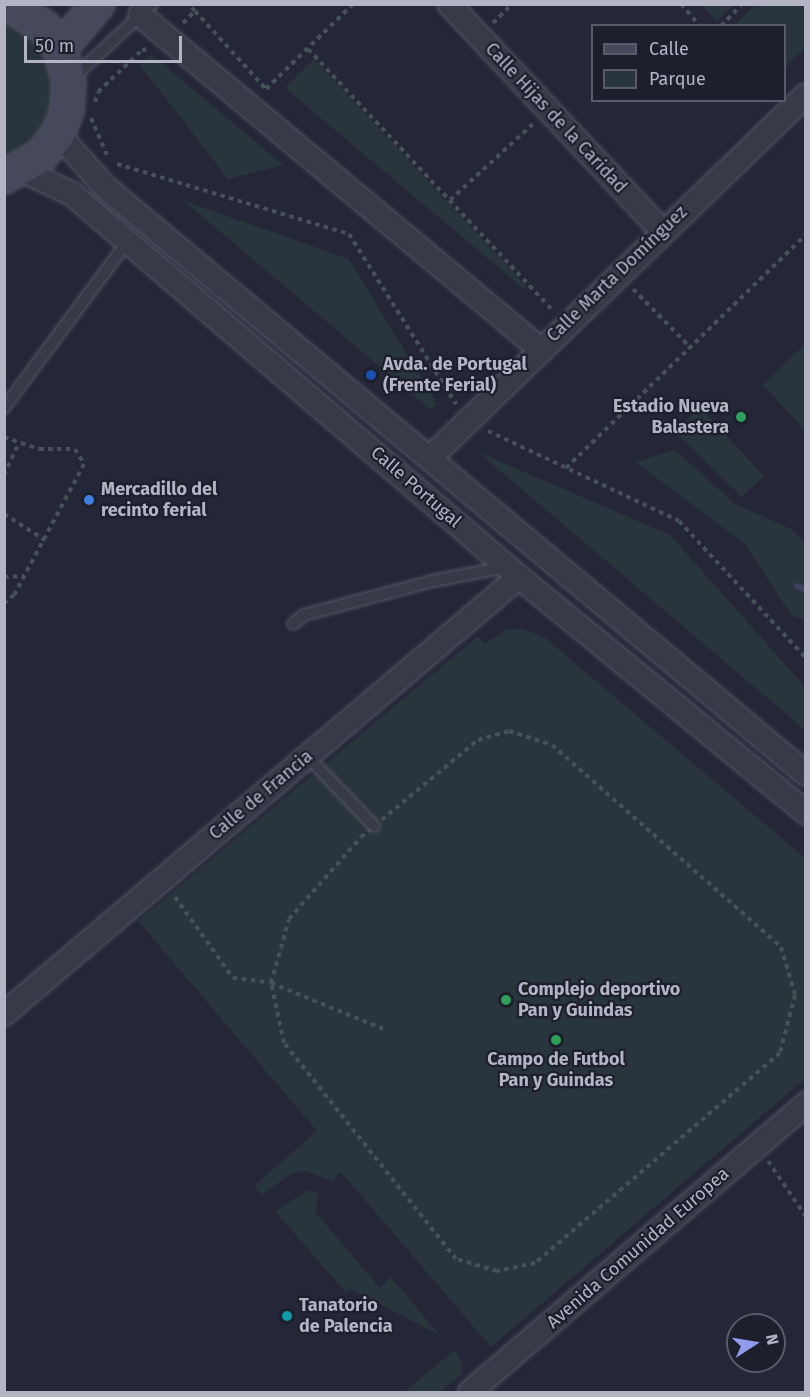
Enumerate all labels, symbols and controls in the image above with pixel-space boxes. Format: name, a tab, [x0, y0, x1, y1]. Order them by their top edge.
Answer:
scale bar	[27, 24, 184, 62]
legend	[591, 24, 786, 102]
text: 50 m	[35, 35, 74, 57]
street label: Calle Hijas de la Caridad	[481, 38, 631, 198]
text: Calle	[649, 38, 689, 60]
text: Parque	[649, 68, 706, 90]
street label: Calle Marta Domínguez	[542, 201, 692, 347]
place label: Avda. de Portugal (Frente Ferial)	[383, 354, 527, 397]
marker: Avda. de Portugal (Frente Ferial)	[364, 368, 378, 382]
place label: Estadio Nueva Balastera	[613, 396, 729, 438]
marker: Estadio Nueva Balastera	[734, 410, 748, 424]
street label: Calle Portugal	[366, 442, 466, 532]
place label: Mercadillo del recinto ferial	[101, 479, 217, 522]
marker: Mercadillo del recinto ferial	[82, 493, 96, 507]
street label: Calle de Francia	[205, 746, 317, 844]
place label: Complejo deportivo Pan y Guindas	[518, 979, 680, 1022]
marker: Complejo deportivo Pan y Guindas	[499, 993, 513, 1007]
marker: Campo de Futbol Pan y Guindas	[549, 1033, 563, 1047]
place label: Campo de Futbol Pan y Guindas	[487, 1049, 625, 1092]
street label: Avenida Comunidad Europea	[542, 1163, 734, 1333]
place label: Tanatorio de Palencia	[299, 1295, 393, 1338]
marker: Tanatorio de Palencia	[280, 1309, 294, 1323]
north arrow	[726, 1313, 786, 1373]
text: N	[762, 1332, 783, 1347]

